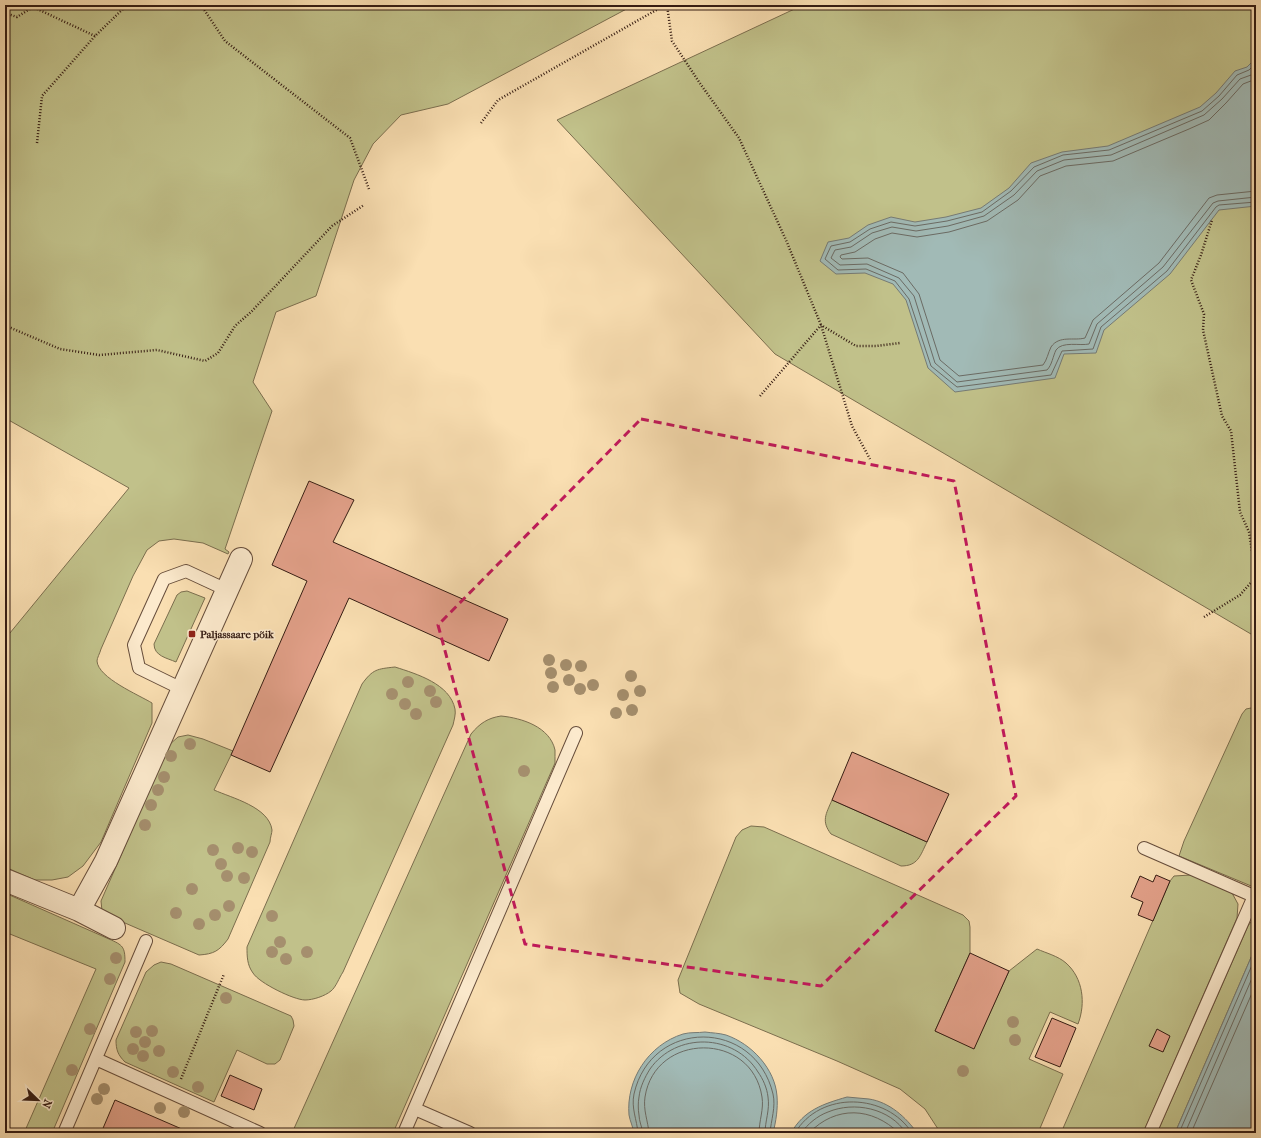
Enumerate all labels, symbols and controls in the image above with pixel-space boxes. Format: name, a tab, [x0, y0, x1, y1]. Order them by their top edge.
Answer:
place label: Paljassaare põik	[200, 628, 274, 641]
marker: Paljassaare põik	[187, 629, 197, 639]
north arrow	[18, 1080, 58, 1120]
text: N	[39, 1097, 54, 1111]

